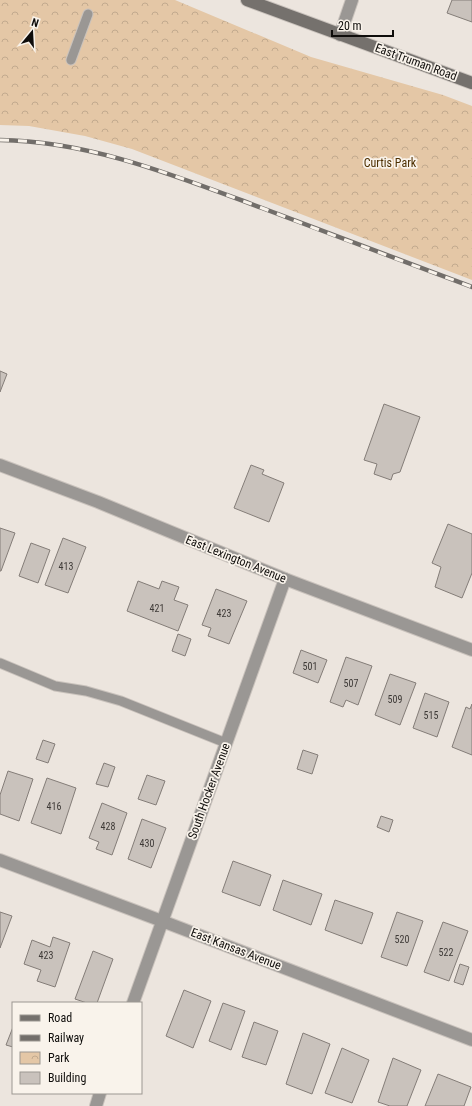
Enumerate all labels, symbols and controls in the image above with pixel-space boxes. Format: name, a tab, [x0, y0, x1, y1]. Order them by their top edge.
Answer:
north arrow	[12, 12, 52, 52]
scale bar	[332, 12, 393, 38]
text: N	[30, 16, 40, 30]
text: 20 m	[338, 19, 362, 33]
street label: East Truman Road	[373, 41, 459, 83]
park label: Curtis Park	[364, 156, 417, 170]
street label: East Lexington Avenue	[184, 532, 289, 586]
house number: 413	[59, 561, 73, 572]
house number: 421	[150, 603, 164, 614]
house number: 423	[217, 608, 231, 619]
house number: 501	[303, 661, 317, 672]
house number: 507	[344, 678, 358, 689]
house number: 509	[388, 694, 402, 705]
house number: 515	[424, 710, 438, 721]
street label: South Hocker Avenue	[185, 741, 233, 841]
house number: 416	[47, 801, 61, 812]
house number: 428	[101, 821, 115, 832]
house number: 430	[140, 838, 154, 849]
street label: East Kansas Avenue	[189, 925, 283, 973]
house number: 520	[395, 934, 409, 945]
house number: 522	[439, 947, 453, 958]
house number: 423	[39, 950, 53, 961]
legend	[12, 1002, 142, 1094]
text: Road	[48, 1011, 72, 1025]
text: Railway	[48, 1031, 84, 1045]
text: Park	[48, 1051, 70, 1065]
text: Building	[48, 1071, 86, 1085]

